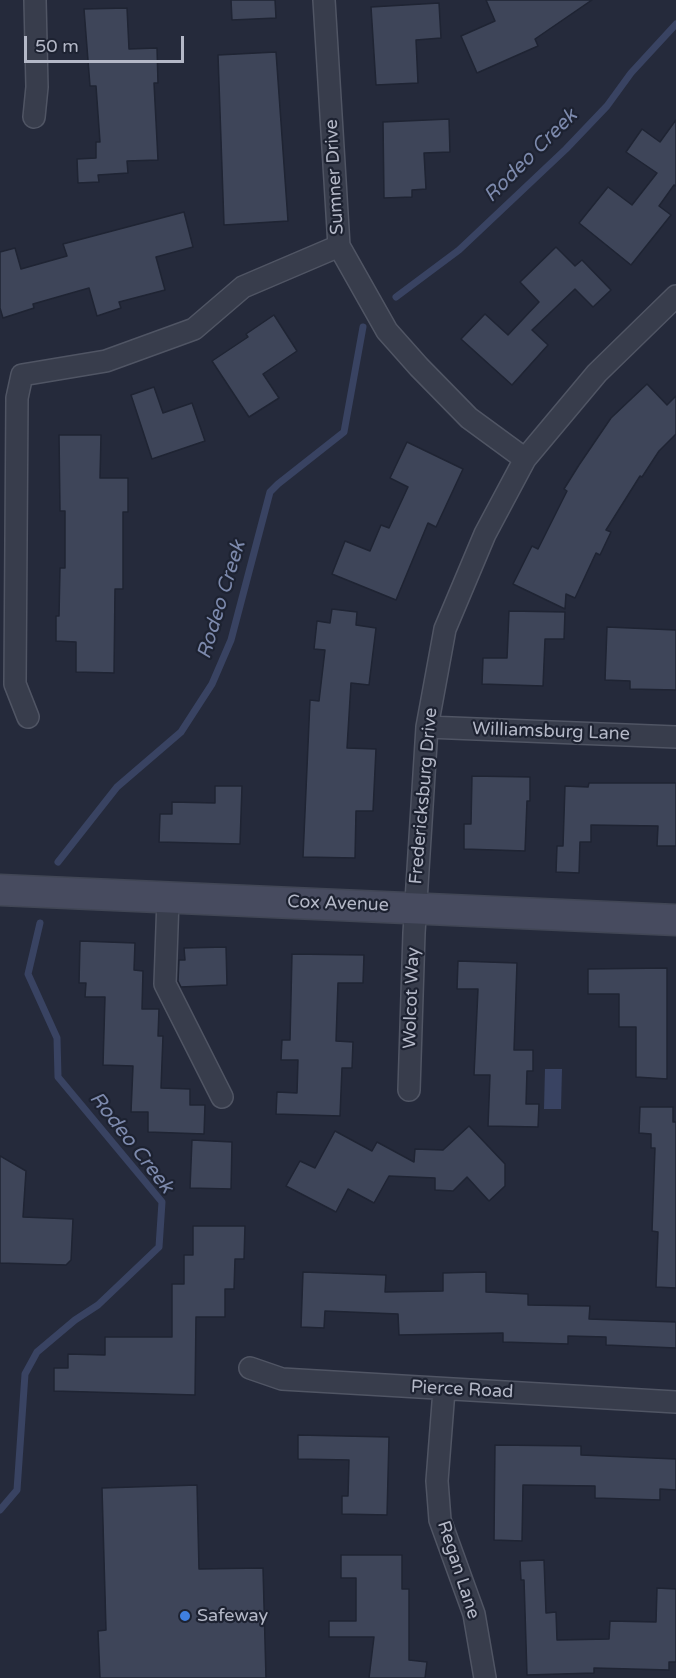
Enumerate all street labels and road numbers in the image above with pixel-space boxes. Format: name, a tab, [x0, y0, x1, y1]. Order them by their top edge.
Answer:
street label: Sumner Drive	[321, 119, 349, 235]
street label: Fredericksburg Drive	[406, 707, 442, 885]
street label: Williamsburg Lane	[472, 718, 630, 746]
street label: Cox Avenue	[287, 891, 389, 917]
street label: Wolcot Way	[399, 947, 425, 1049]
street label: Pierce Road	[410, 1377, 514, 1403]
street label: Regan Lane	[432, 1518, 484, 1622]

